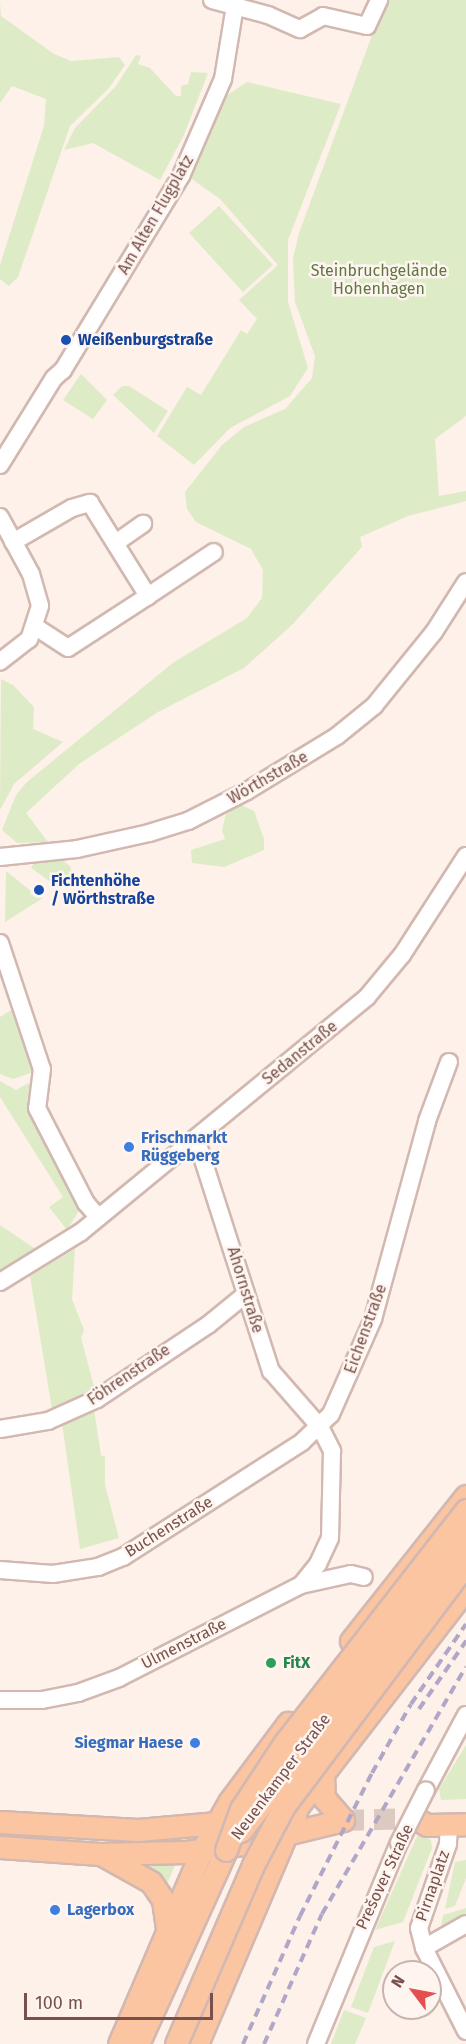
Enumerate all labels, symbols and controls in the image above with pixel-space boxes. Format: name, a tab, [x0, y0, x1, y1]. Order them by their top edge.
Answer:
street label: Am Alten Flugplatz	[114, 152, 198, 278]
park label: Steinbruchgelände Hohenhagen	[311, 261, 447, 299]
place label: Weißenburgstraße	[78, 330, 213, 350]
marker: Weißenburgstraße	[59, 333, 73, 347]
street label: Wörthstraße	[224, 747, 312, 809]
place label: Fichtenhöhe / Wörthstraße	[51, 871, 155, 909]
marker: Fichtenhöhe / Wörthstraße	[32, 883, 46, 897]
street label: Sedanstraße	[259, 1017, 341, 1089]
place label: Frischmarkt Rüggeberg	[141, 1128, 227, 1166]
marker: Frischmarkt Rüggeberg	[122, 1140, 136, 1154]
street label: Ahornstraße	[223, 1245, 267, 1335]
street label: Eichenstraße	[341, 1282, 391, 1376]
street label: Föhrenstraße	[84, 1340, 174, 1410]
street label: Buchenstraße	[122, 1492, 216, 1562]
street label: Ulmenstraße	[138, 1614, 230, 1674]
place label: FitX	[283, 1653, 310, 1673]
marker: FitX	[264, 1656, 278, 1670]
street label: Neuenkamper Straße	[227, 1710, 335, 1844]
place label: Siegmar Haese	[74, 1733, 183, 1753]
marker: Siegmar Haese	[188, 1736, 202, 1750]
street label: Prešover Straße	[352, 1821, 418, 1933]
street label: Pirnaplatz	[412, 1848, 454, 1924]
place label: Lagerbox	[67, 1900, 134, 1920]
marker: Lagerbox	[48, 1903, 62, 1917]
north arrow	[382, 1960, 442, 2020]
text: N	[387, 1972, 409, 1991]
scale bar	[27, 1981, 216, 2019]
text: 100 m	[35, 1992, 83, 2014]

